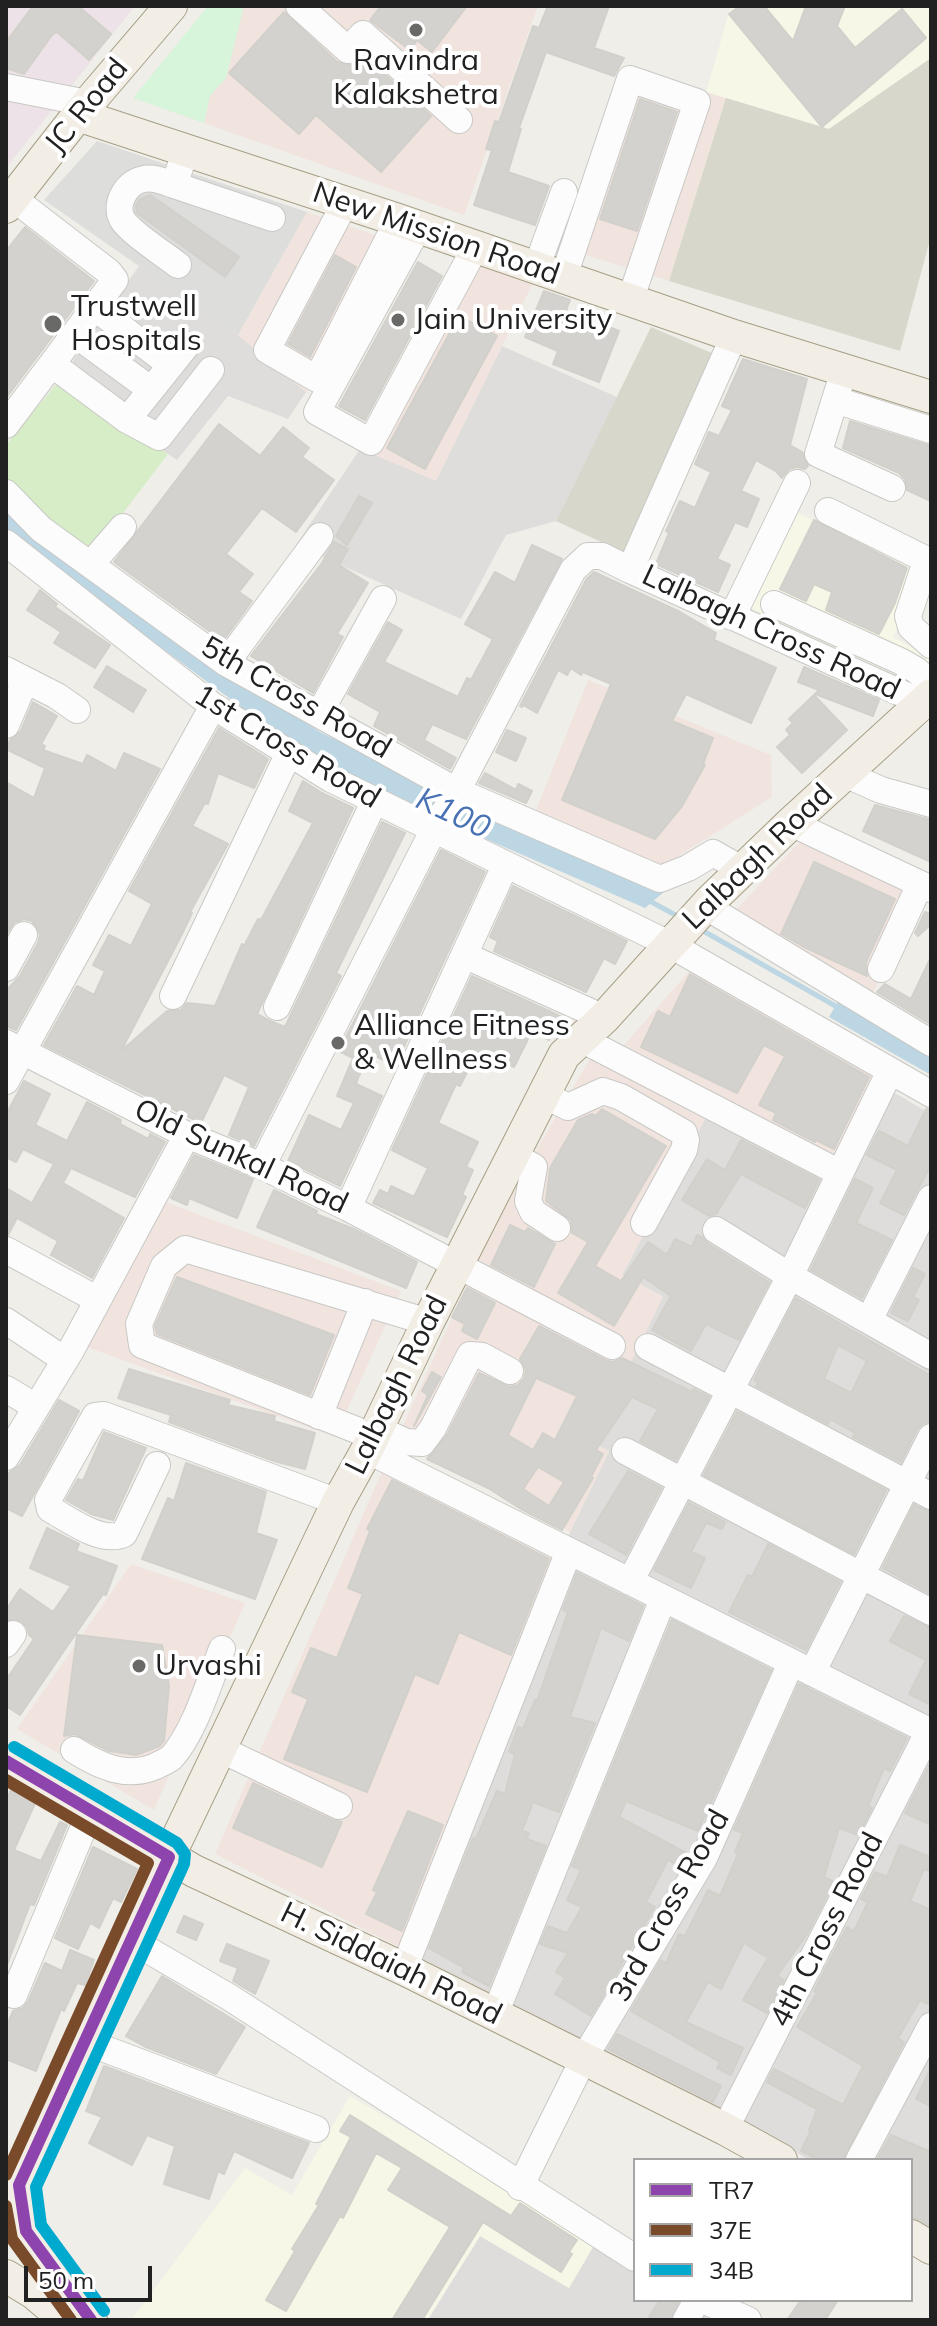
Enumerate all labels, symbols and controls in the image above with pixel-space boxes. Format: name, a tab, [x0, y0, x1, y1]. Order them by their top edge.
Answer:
marker: Ravindra Kalakshetra	[407, 21, 425, 39]
place label: Ravindra Kalakshetra	[333, 43, 499, 114]
street label: JC Road	[38, 51, 136, 161]
street label: New Mission Road	[308, 175, 564, 293]
place label: Trustwell Hospitals	[71, 289, 202, 360]
place label: Jain University	[414, 302, 612, 338]
marker: Jain University	[389, 311, 407, 329]
marker: Trustwell Hospitals	[42, 313, 64, 335]
street label: Lalbagh Cross Road	[636, 557, 906, 709]
street label: 5th Cross Road	[195, 629, 397, 767]
street label: 1st Cross Road	[187, 677, 387, 817]
street label: Lalbagh Road	[676, 776, 840, 938]
water label: K100	[410, 780, 496, 848]
place label: Alliance Fitness & Wellness	[354, 1008, 570, 1078]
marker: Alliance Fitness & Wellness	[329, 1034, 347, 1052]
street label: Old Sunkal Road	[128, 1092, 354, 1222]
street label: Lalbagh Road	[338, 1290, 456, 1480]
place label: Urvashi	[155, 1648, 262, 1684]
marker: Urvashi	[130, 1657, 148, 1675]
street label: 3rd Cross Road	[602, 1804, 738, 2008]
street label: 4th Cross Road	[763, 1827, 891, 2033]
street label: H. Siddaiah Road	[275, 1895, 507, 2033]
legend	[633, 2158, 913, 2302]
text: TR7	[709, 2175, 755, 2205]
text: 37E	[709, 2215, 752, 2245]
scale bar	[28, 2250, 156, 2300]
text: 34B	[709, 2255, 754, 2285]
text: 50 m	[38, 2265, 94, 2295]

